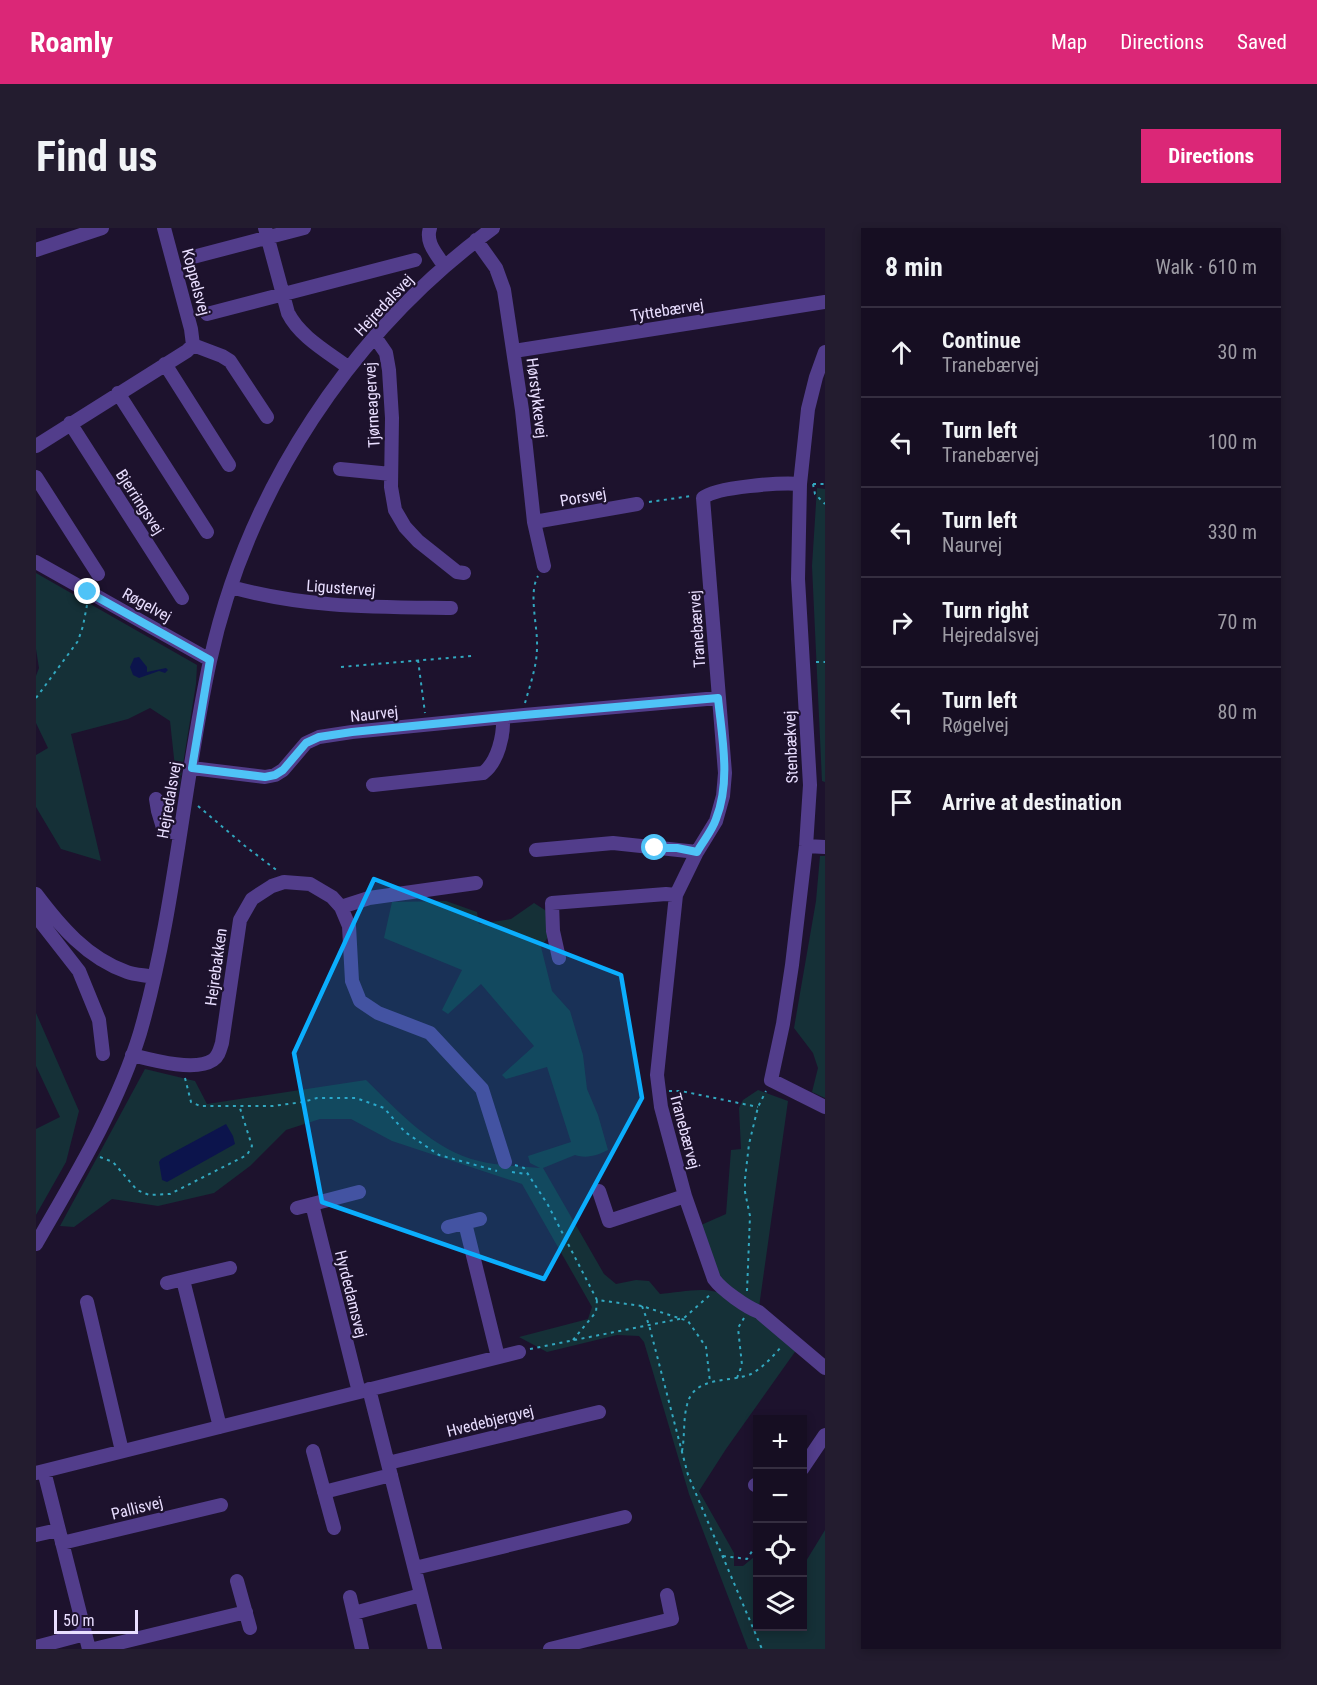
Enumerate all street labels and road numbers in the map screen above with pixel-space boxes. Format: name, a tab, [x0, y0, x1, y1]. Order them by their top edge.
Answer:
street label: Koppelsvej	[178, 246, 214, 318]
street label: Hejredalsvej	[351, 270, 417, 340]
street label: Tyttebærvej	[629, 295, 705, 325]
street label: Hørstykkevej	[523, 357, 551, 439]
street label: Tjørneagervej	[360, 362, 384, 448]
street label: Bjerringsvej	[112, 466, 168, 538]
street label: Porsvej	[558, 484, 608, 510]
street label: Ligustervej	[306, 576, 376, 600]
street label: Røgelvej	[119, 584, 175, 626]
street label: Tranebærvej	[685, 590, 709, 668]
street label: Naurvej	[349, 702, 399, 726]
street label: Stenbækvej	[780, 710, 802, 784]
street label: Hejredalsvej	[153, 760, 185, 840]
street label: Hejrebakken	[201, 927, 231, 1007]
street label: Tranebærvej	[666, 1091, 704, 1171]
street label: Hyrdedamsvej	[331, 1248, 371, 1340]
street label: Hvedebjergvej	[445, 1401, 535, 1441]
street label: Pallisvej	[109, 1492, 165, 1524]

